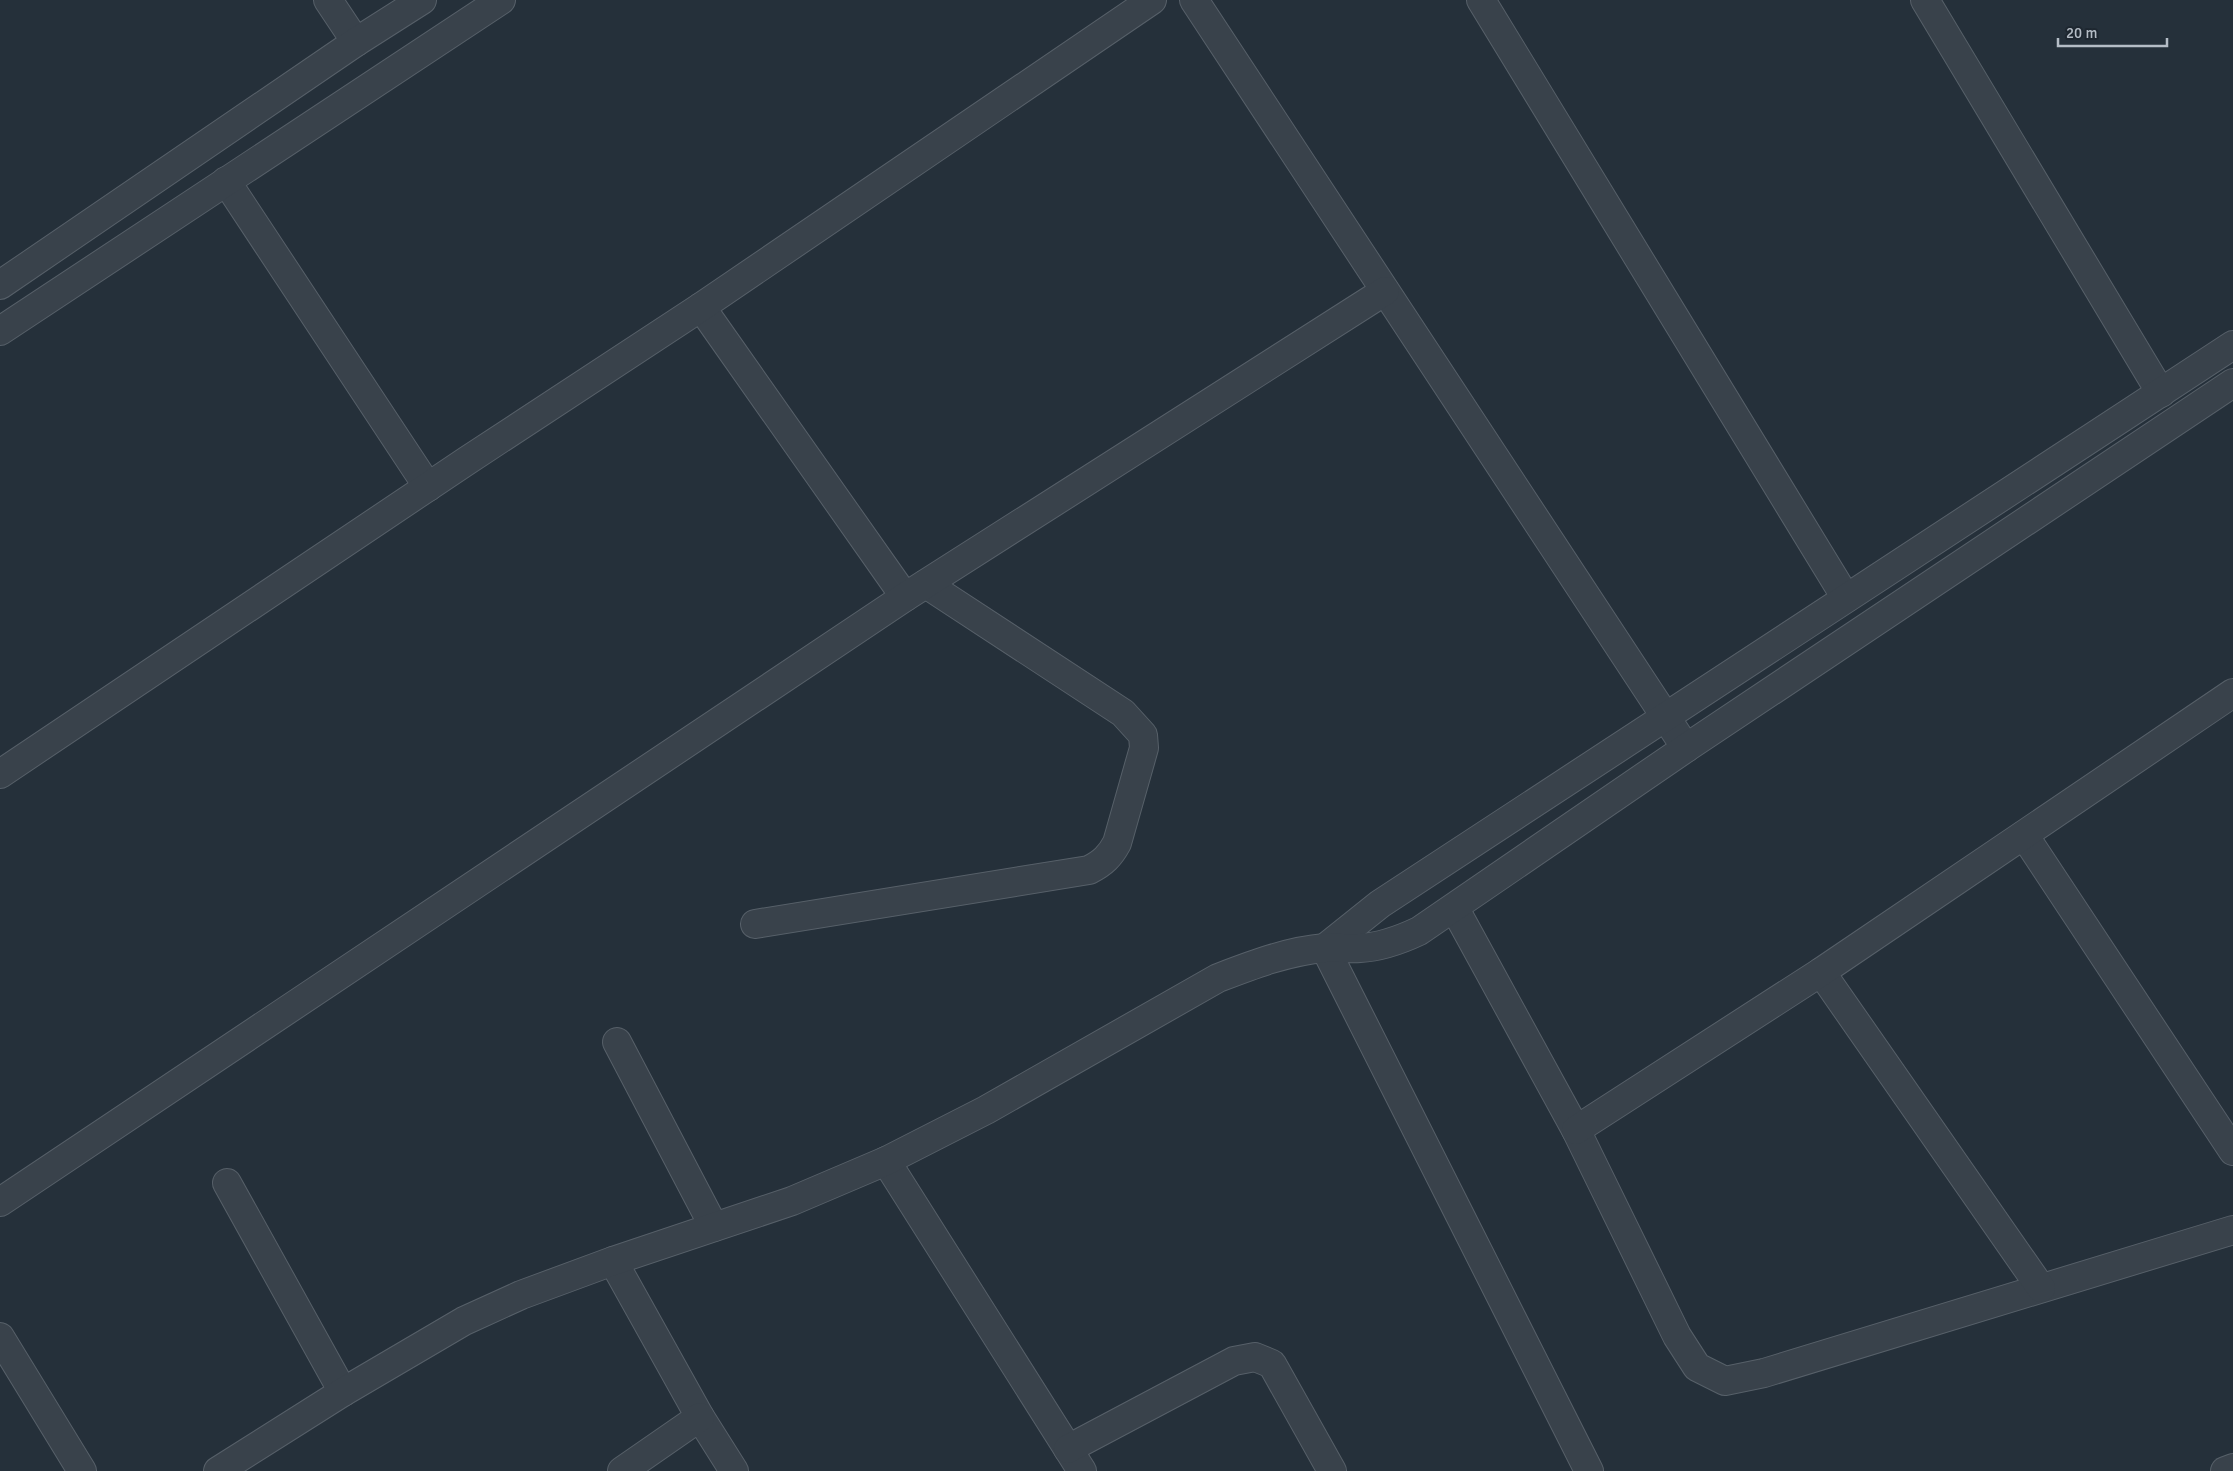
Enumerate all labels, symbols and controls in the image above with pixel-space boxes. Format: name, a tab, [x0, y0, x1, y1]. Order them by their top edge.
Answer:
scale bar	[2058, 15, 2167, 47]
text: 20 m	[2066, 24, 2097, 42]

